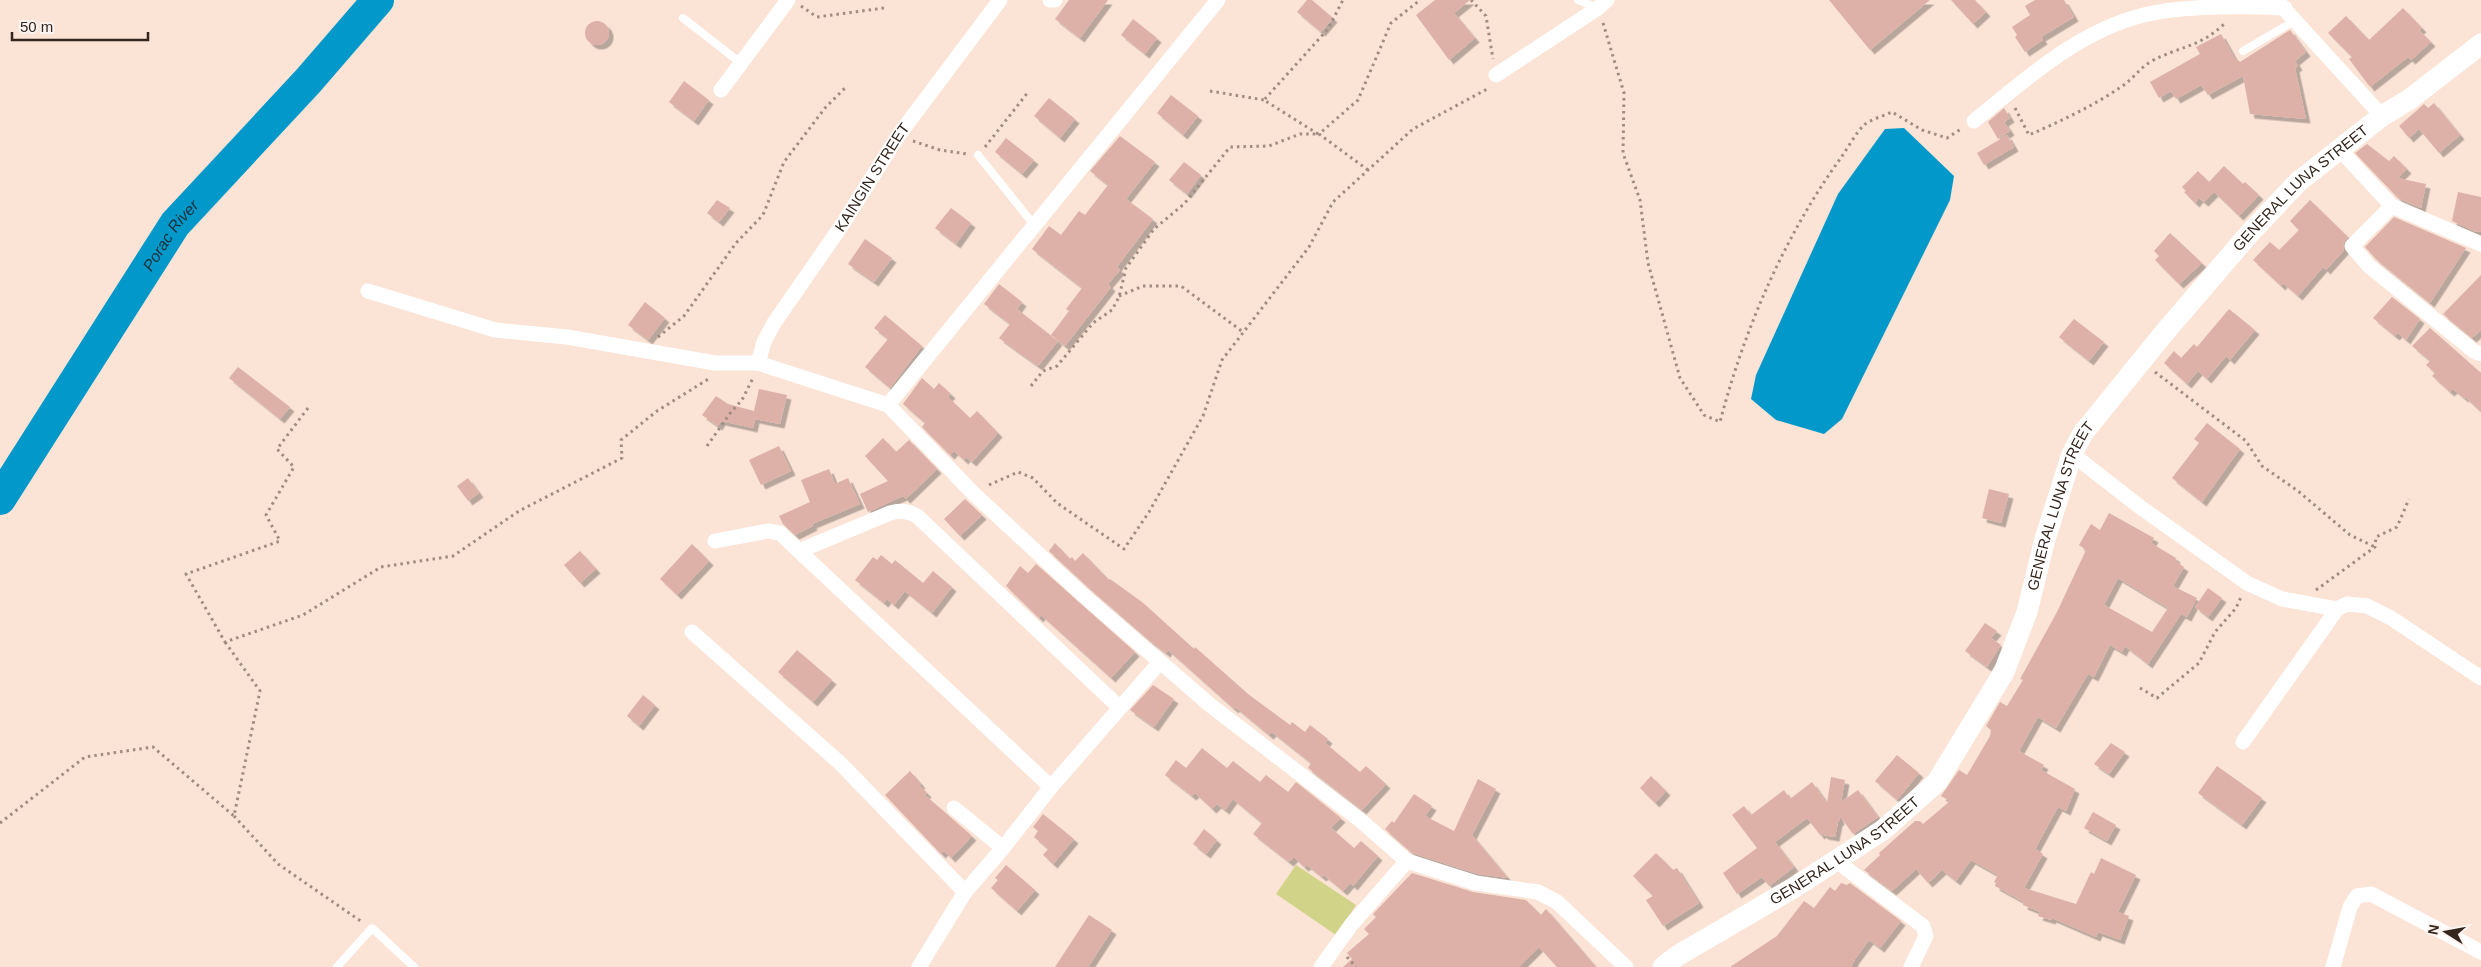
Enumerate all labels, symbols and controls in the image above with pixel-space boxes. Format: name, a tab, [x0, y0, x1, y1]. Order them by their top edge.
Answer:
scale bar	[12, 10, 149, 42]
text: 50 m	[20, 18, 53, 35]
street label: KAINGIN STREET	[831, 120, 913, 235]
street label: GENERAL LUNA STREET	[2229, 121, 2371, 254]
water label: Porac River	[139, 196, 202, 274]
street label: GENERAL LUNA STREET	[2024, 418, 2097, 592]
street label: GENERAL LUNA STREET	[1767, 793, 1922, 908]
north arrow	[2421, 907, 2471, 957]
text: N	[2424, 923, 2442, 936]

